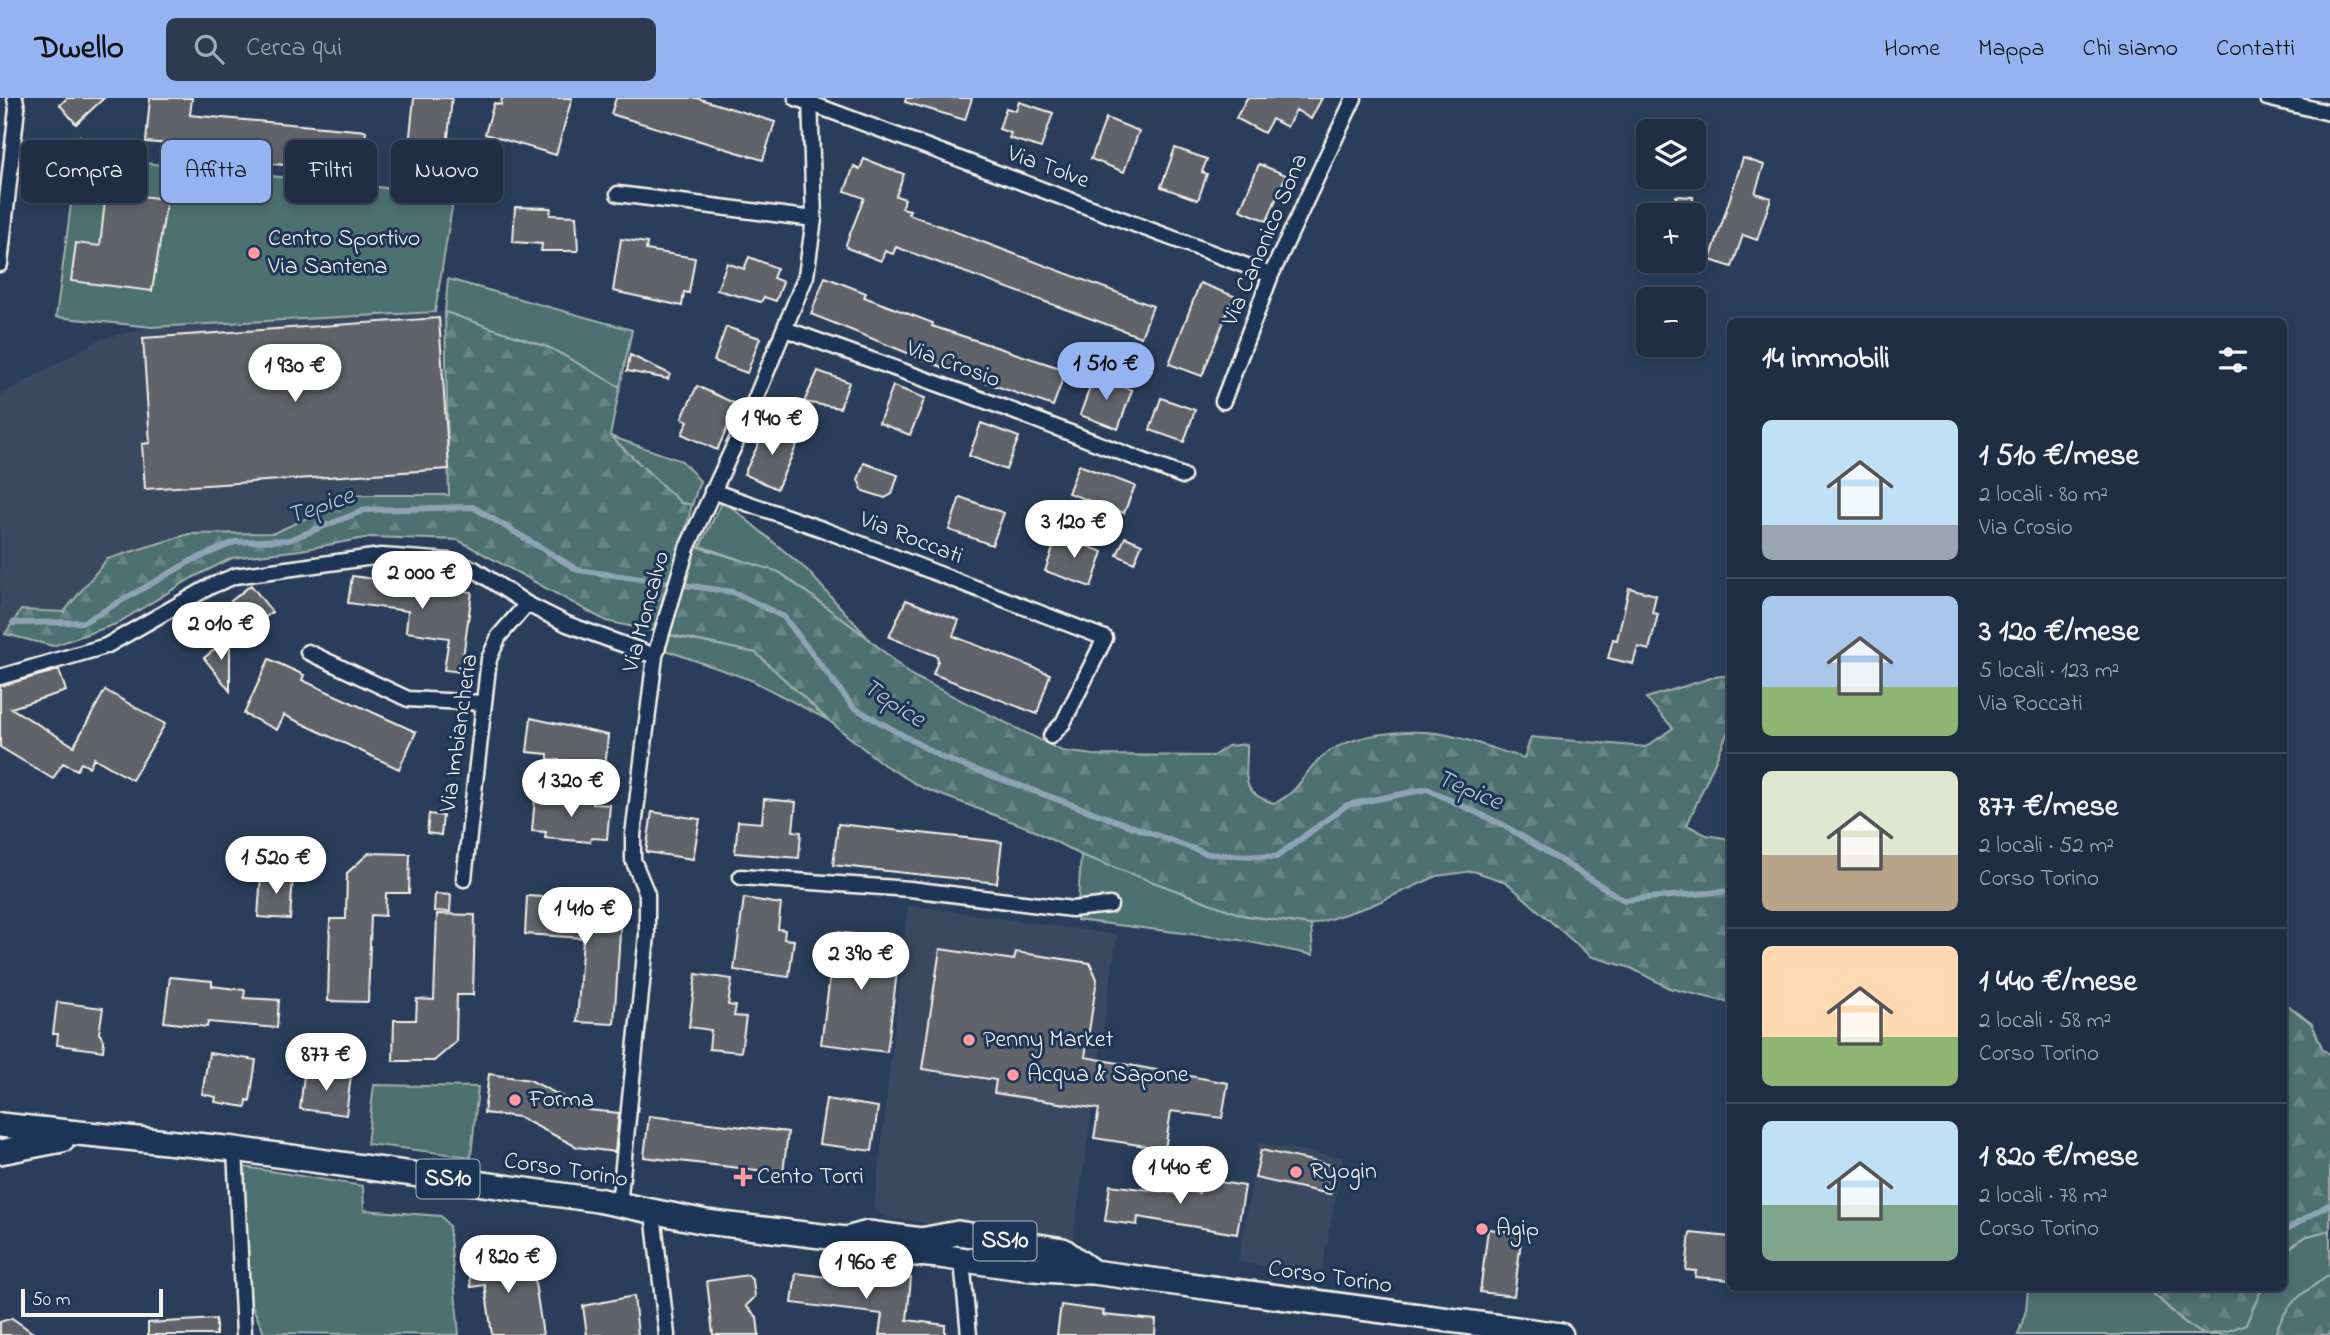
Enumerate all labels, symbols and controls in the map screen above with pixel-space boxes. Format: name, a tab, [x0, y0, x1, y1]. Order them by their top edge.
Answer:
search box	[166, 18, 656, 81]
text: Dwello	[35, 25, 124, 73]
icon: search	[190, 30, 228, 68]
text: Cerca qui	[246, 30, 342, 68]
text: Home	[1884, 32, 1940, 67]
text: Mappa	[1978, 32, 2045, 67]
text: Chi siamo	[2083, 32, 2178, 67]
text: Contatti	[2216, 32, 2295, 67]
map controls	[1636, 119, 1706, 357]
button: layers	[1636, 119, 1706, 189]
street label: Via Tolve	[1001, 137, 1094, 199]
chip: Compra	[21, 140, 147, 203]
chip: Affitta	[161, 140, 271, 203]
chip: Filtri	[285, 140, 377, 203]
chip: Nuovo	[391, 140, 503, 203]
street label: Via Canonico Sona	[1214, 148, 1318, 333]
button: +	[1636, 203, 1706, 273]
place label: Centro Sportivo Via Santena	[267, 222, 420, 285]
marker: Centro Sportivo Via Santena	[246, 245, 262, 261]
button: −	[1636, 287, 1706, 357]
street label: Via Crosio	[900, 331, 1005, 398]
text: 14 immobili	[1762, 338, 1890, 382]
icon: filters	[2214, 341, 2252, 379]
pin: 1 510 €	[1041, 342, 1171, 402]
pin: 1 930 €	[230, 344, 360, 404]
text: 1 510 €	[1073, 348, 1139, 381]
text: 1 930 €	[264, 350, 326, 383]
pin: 1 940 €	[707, 398, 837, 457]
text: 1 940 €	[741, 403, 803, 436]
text: 1 510 €/mese	[1979, 435, 2139, 479]
icon: home	[1818, 448, 1902, 532]
water label: Tepice	[282, 477, 361, 536]
text: 2 locali · 80 m²	[1979, 479, 2108, 512]
pin: 3 120 €	[1009, 500, 1139, 560]
street label: Via Roccati	[853, 503, 968, 575]
text: 3 120 €	[1041, 506, 1107, 539]
text: Via Crosio	[1979, 512, 2073, 545]
street label: Via Moncalvo	[614, 548, 680, 677]
pin: 2 000 €	[357, 552, 487, 611]
text: 2 000 €	[388, 557, 456, 590]
pin: 2 010 €	[156, 602, 286, 662]
text: 2 010 €	[188, 608, 254, 641]
text: 3 120 €/mese	[1979, 611, 2139, 655]
icon: home	[1818, 624, 1902, 708]
street label: Via Imbiancheria	[431, 652, 488, 815]
text: 5 locali · 123 m²	[1979, 655, 2119, 688]
water label: Tepice	[854, 669, 933, 739]
text: Via Roccati	[1979, 688, 2083, 721]
pin: 1 320 €	[506, 760, 636, 819]
water label: Tepice	[1430, 760, 1509, 822]
text: 1 320 €	[538, 765, 604, 798]
text: 877 €/mese	[1979, 786, 2118, 830]
icon: home	[1818, 799, 1902, 883]
text: 2 locali · 52 m²	[1979, 830, 2114, 863]
pin: 1 520 €	[211, 836, 341, 896]
text: 1 520 €	[241, 842, 311, 875]
text: Corso Torino	[1979, 863, 2099, 896]
pin: 1 410 €	[520, 888, 650, 947]
text: 1 410 €	[554, 893, 616, 926]
pin: 2 390 €	[796, 932, 926, 992]
text: 2 390 €	[828, 938, 894, 971]
text: 1 440 €/mese	[1979, 961, 2137, 1005]
icon: home	[1818, 974, 1902, 1058]
text: 2 locali · 58 m²	[1979, 1005, 2111, 1038]
place label: Penny Market	[983, 1023, 1114, 1059]
marker: Penny Market	[961, 1032, 977, 1048]
pin: 877 €	[277, 1034, 375, 1093]
text: Corso Torino	[1979, 1038, 2099, 1071]
text: 877 €	[301, 1039, 351, 1072]
place label: Acqua & Sapone	[1027, 1058, 1189, 1093]
marker: Acqua & Sapone	[1005, 1067, 1021, 1083]
place label: Forma	[528, 1083, 594, 1118]
marker: Forma	[507, 1092, 523, 1108]
text: 1 820 €/mese	[1979, 1136, 2138, 1180]
street label: Corso Torino	[501, 1144, 631, 1198]
pin: 1 440 €	[1115, 1146, 1245, 1206]
icon: home	[1818, 1149, 1902, 1233]
text: 1 440 €	[1148, 1152, 1212, 1185]
place label: Ryogin	[1310, 1155, 1377, 1191]
road number: SS10	[416, 1160, 480, 1198]
place label: Cento Torri	[757, 1160, 864, 1195]
marker: Ryogin	[1288, 1164, 1304, 1180]
marker: Cento Torri	[735, 1169, 751, 1185]
text: 2 locali · 78 m²	[1979, 1180, 2108, 1213]
place label: Agip	[1496, 1212, 1539, 1247]
text: Corso Torino	[1979, 1213, 2099, 1246]
marker: Agip	[1474, 1221, 1490, 1237]
road number: SS10	[974, 1222, 1036, 1260]
pin: 1 820 €	[443, 1236, 573, 1295]
text: 1 820 €	[476, 1241, 540, 1274]
pin: 1 960 €	[801, 1242, 931, 1301]
text: 1 960 €	[835, 1247, 897, 1280]
street label: Corso Torino	[1266, 1252, 1394, 1304]
scale bar	[21, 1286, 163, 1318]
text: 50 m	[32, 1287, 71, 1314]

